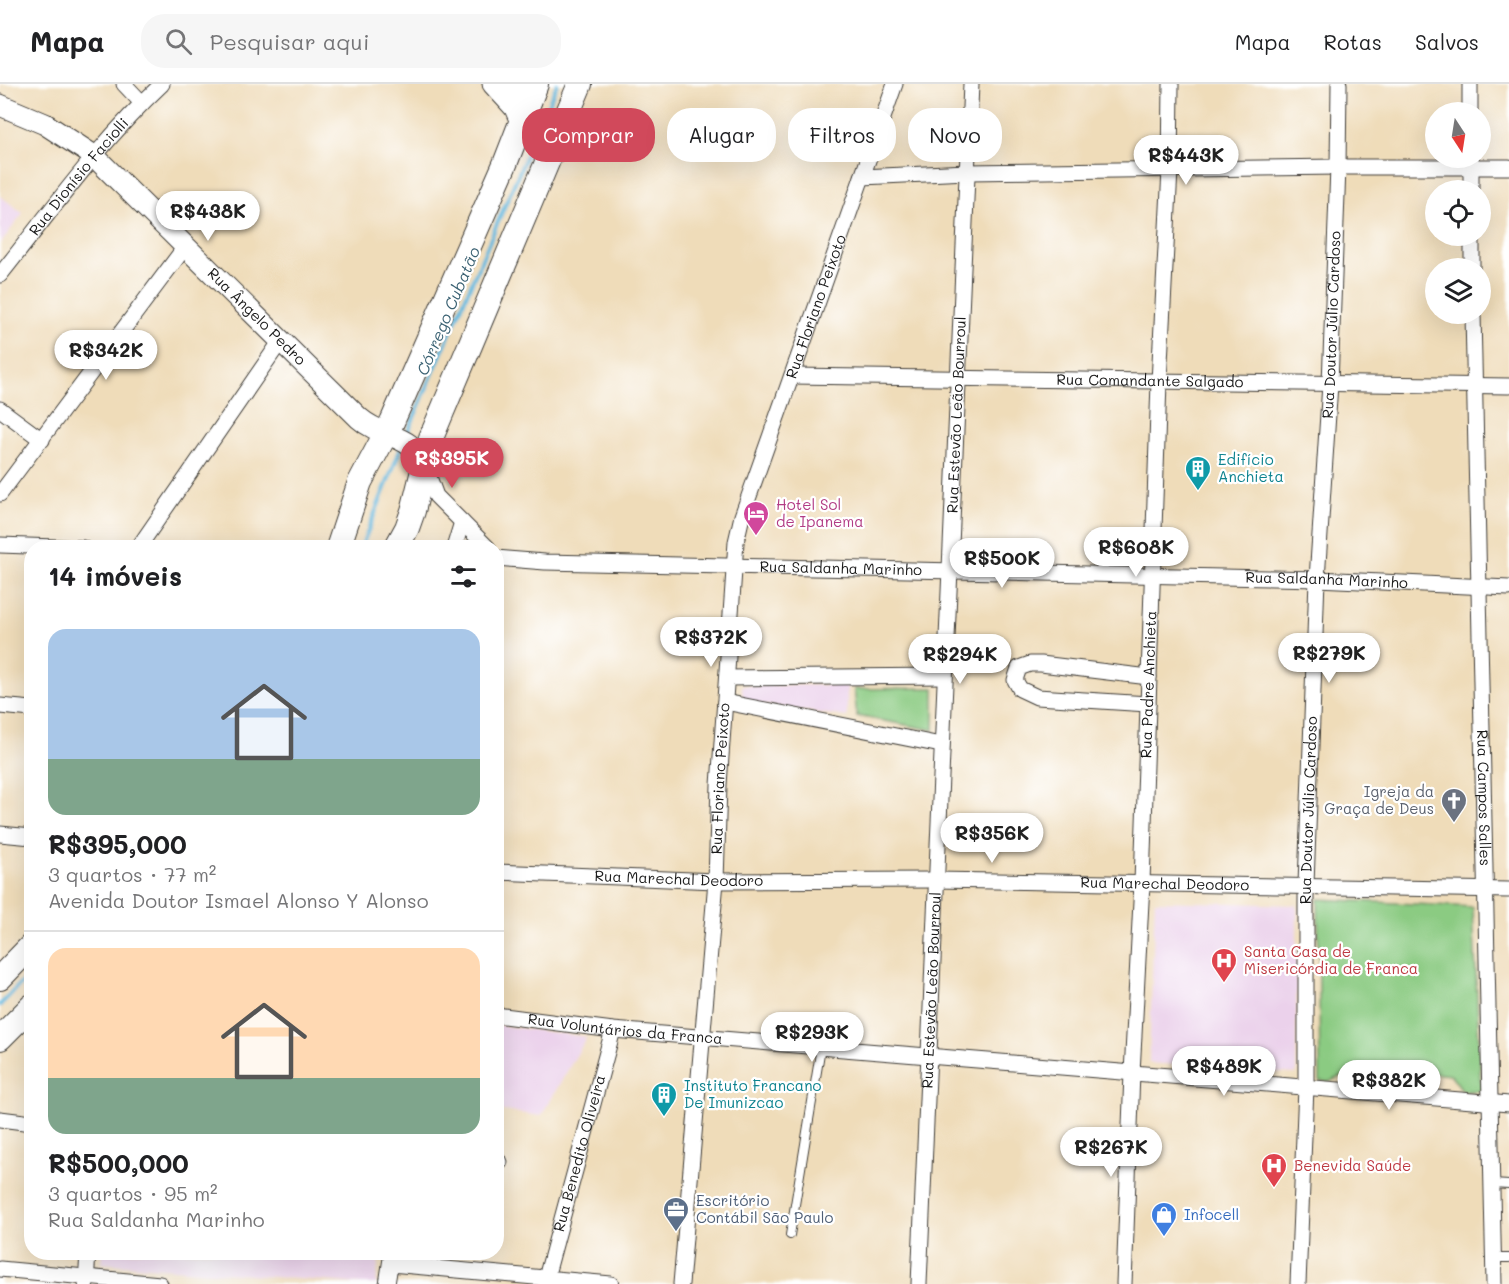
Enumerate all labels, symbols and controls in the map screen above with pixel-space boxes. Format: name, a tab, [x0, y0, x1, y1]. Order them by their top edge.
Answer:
search box	[141, 14, 561, 68]
text: Mapa	[30, 23, 105, 59]
icon: search	[162, 25, 195, 58]
text: Pesquisar aqui	[210, 27, 369, 56]
text: Mapa	[1235, 28, 1291, 55]
text: Rotas	[1324, 28, 1382, 55]
text: Salvos	[1415, 28, 1479, 55]
north arrow	[1425, 102, 1491, 168]
map controls	[1425, 102, 1491, 324]
chip: Comprar	[522, 108, 655, 162]
chip: Alugar	[667, 108, 776, 162]
chip: Filtros	[788, 108, 896, 162]
chip: Novo	[908, 108, 1002, 162]
street label: Rua Dionísio Faciolli	[24, 113, 132, 239]
pin: R$443K	[1137, 135, 1235, 186]
text: R$443K	[1148, 141, 1224, 167]
button: locate	[1425, 180, 1491, 246]
pin: R$438K	[159, 191, 257, 242]
text: R$438K	[170, 197, 246, 223]
street label: Rua Doutor Júlio Cardoso	[1317, 230, 1345, 419]
street label: Rua Floriano Peixoto	[780, 231, 850, 381]
water label: Córrego Cubatão	[411, 243, 484, 378]
button: layers	[1425, 258, 1491, 324]
street label: Rua Ângelo Pedro	[204, 263, 311, 369]
street label: Rua Estevão Leão Bourroul	[941, 316, 970, 514]
pin: R$342K	[57, 330, 155, 381]
text: R$342K	[68, 336, 144, 362]
street label: Rua Comandante Salgado	[1056, 369, 1244, 391]
pin: R$395K	[403, 438, 501, 489]
text: R$395K	[414, 444, 490, 470]
place label: Edifício Anchieta	[1218, 449, 1284, 486]
building icon: Edifício Anchieta	[1183, 454, 1213, 492]
place label: Hotel Sol de Ipanema	[776, 494, 864, 531]
hotel icon: Hotel Sol de Ipanema	[741, 499, 771, 537]
pin: R$608K	[1087, 527, 1185, 578]
text: R$608K	[1098, 533, 1174, 559]
pin: R$500K	[953, 538, 1051, 589]
text: R$500K	[964, 544, 1040, 570]
street label: Rua Saldanha Marinho	[759, 556, 922, 579]
text: 14 imóveis	[48, 559, 182, 593]
icon: filters	[447, 560, 480, 593]
street label: Rua Saldanha Marinho	[1245, 566, 1408, 592]
street label: Rua Padre Anchieta	[1135, 610, 1160, 759]
pin: R$372K	[662, 617, 760, 668]
text: R$372K	[674, 623, 748, 649]
pin: R$279K	[1280, 633, 1378, 684]
pin: R$294K	[911, 634, 1009, 685]
text: R$279K	[1292, 639, 1366, 665]
text: R$294K	[922, 640, 998, 666]
icon: home	[210, 668, 318, 776]
street label: Rua Floriano Peixoto	[706, 702, 734, 855]
street label: Rua Doutor Júlio Cardoso	[1295, 716, 1321, 904]
street label: Rua Campos Salles	[1473, 730, 1496, 866]
place label: Igreja da Graça de Deus	[1324, 781, 1434, 818]
church icon: Igreja da Graça de Deus	[1439, 786, 1469, 824]
pin: R$356K	[943, 813, 1041, 864]
text: R$356K	[954, 819, 1030, 845]
text: R$395,000	[48, 827, 187, 861]
text: 3 quartos · 77 m²	[48, 861, 216, 887]
street label: Rua Marechal Deodoro	[594, 865, 763, 890]
street label: Rua Marechal Deodoro	[1080, 872, 1249, 894]
text: Avenida Doutor Ismael Alonso Y Alonso	[48, 887, 429, 913]
street label: Rua Estevão Leão Bourroul	[916, 891, 945, 1089]
place label: Santa Casa de Misericórdia de Franca	[1244, 941, 1418, 978]
hospital icon: Santa Casa de Misericórdia de Franca	[1209, 946, 1239, 984]
icon: home	[210, 987, 318, 1095]
street label: Rua Voluntários da Franca	[527, 1008, 723, 1048]
pin: R$293K	[763, 1012, 861, 1063]
text: R$293K	[775, 1018, 849, 1044]
pin: R$489K	[1175, 1046, 1273, 1097]
text: R$489K	[1186, 1052, 1262, 1078]
pin: R$382K	[1340, 1060, 1438, 1111]
text: R$382K	[1352, 1066, 1426, 1092]
street label: Rua Benedito Oliveira	[548, 1073, 609, 1234]
place label: Instituto Francano De Imunizcao	[684, 1075, 822, 1112]
building icon: Instituto Francano De Imunizcao	[649, 1080, 679, 1118]
pin: R$267K	[1062, 1127, 1160, 1178]
text: R$267K	[1074, 1133, 1148, 1159]
text: R$500,000	[48, 1146, 189, 1180]
hospital icon: Benevida Saúde	[1259, 1151, 1289, 1189]
place label: Benevida Saúde	[1294, 1155, 1411, 1175]
text: 3 quartos · 95 m²	[48, 1180, 218, 1206]
place label: Escritório Contábil São Paulo	[696, 1190, 834, 1227]
office icon: Escritório Contábil São Paulo	[661, 1195, 691, 1233]
shop icon: Infocell	[1149, 1200, 1179, 1238]
place label: Infocell	[1184, 1204, 1239, 1224]
text: Rua Saldanha Marinho	[48, 1206, 265, 1232]

